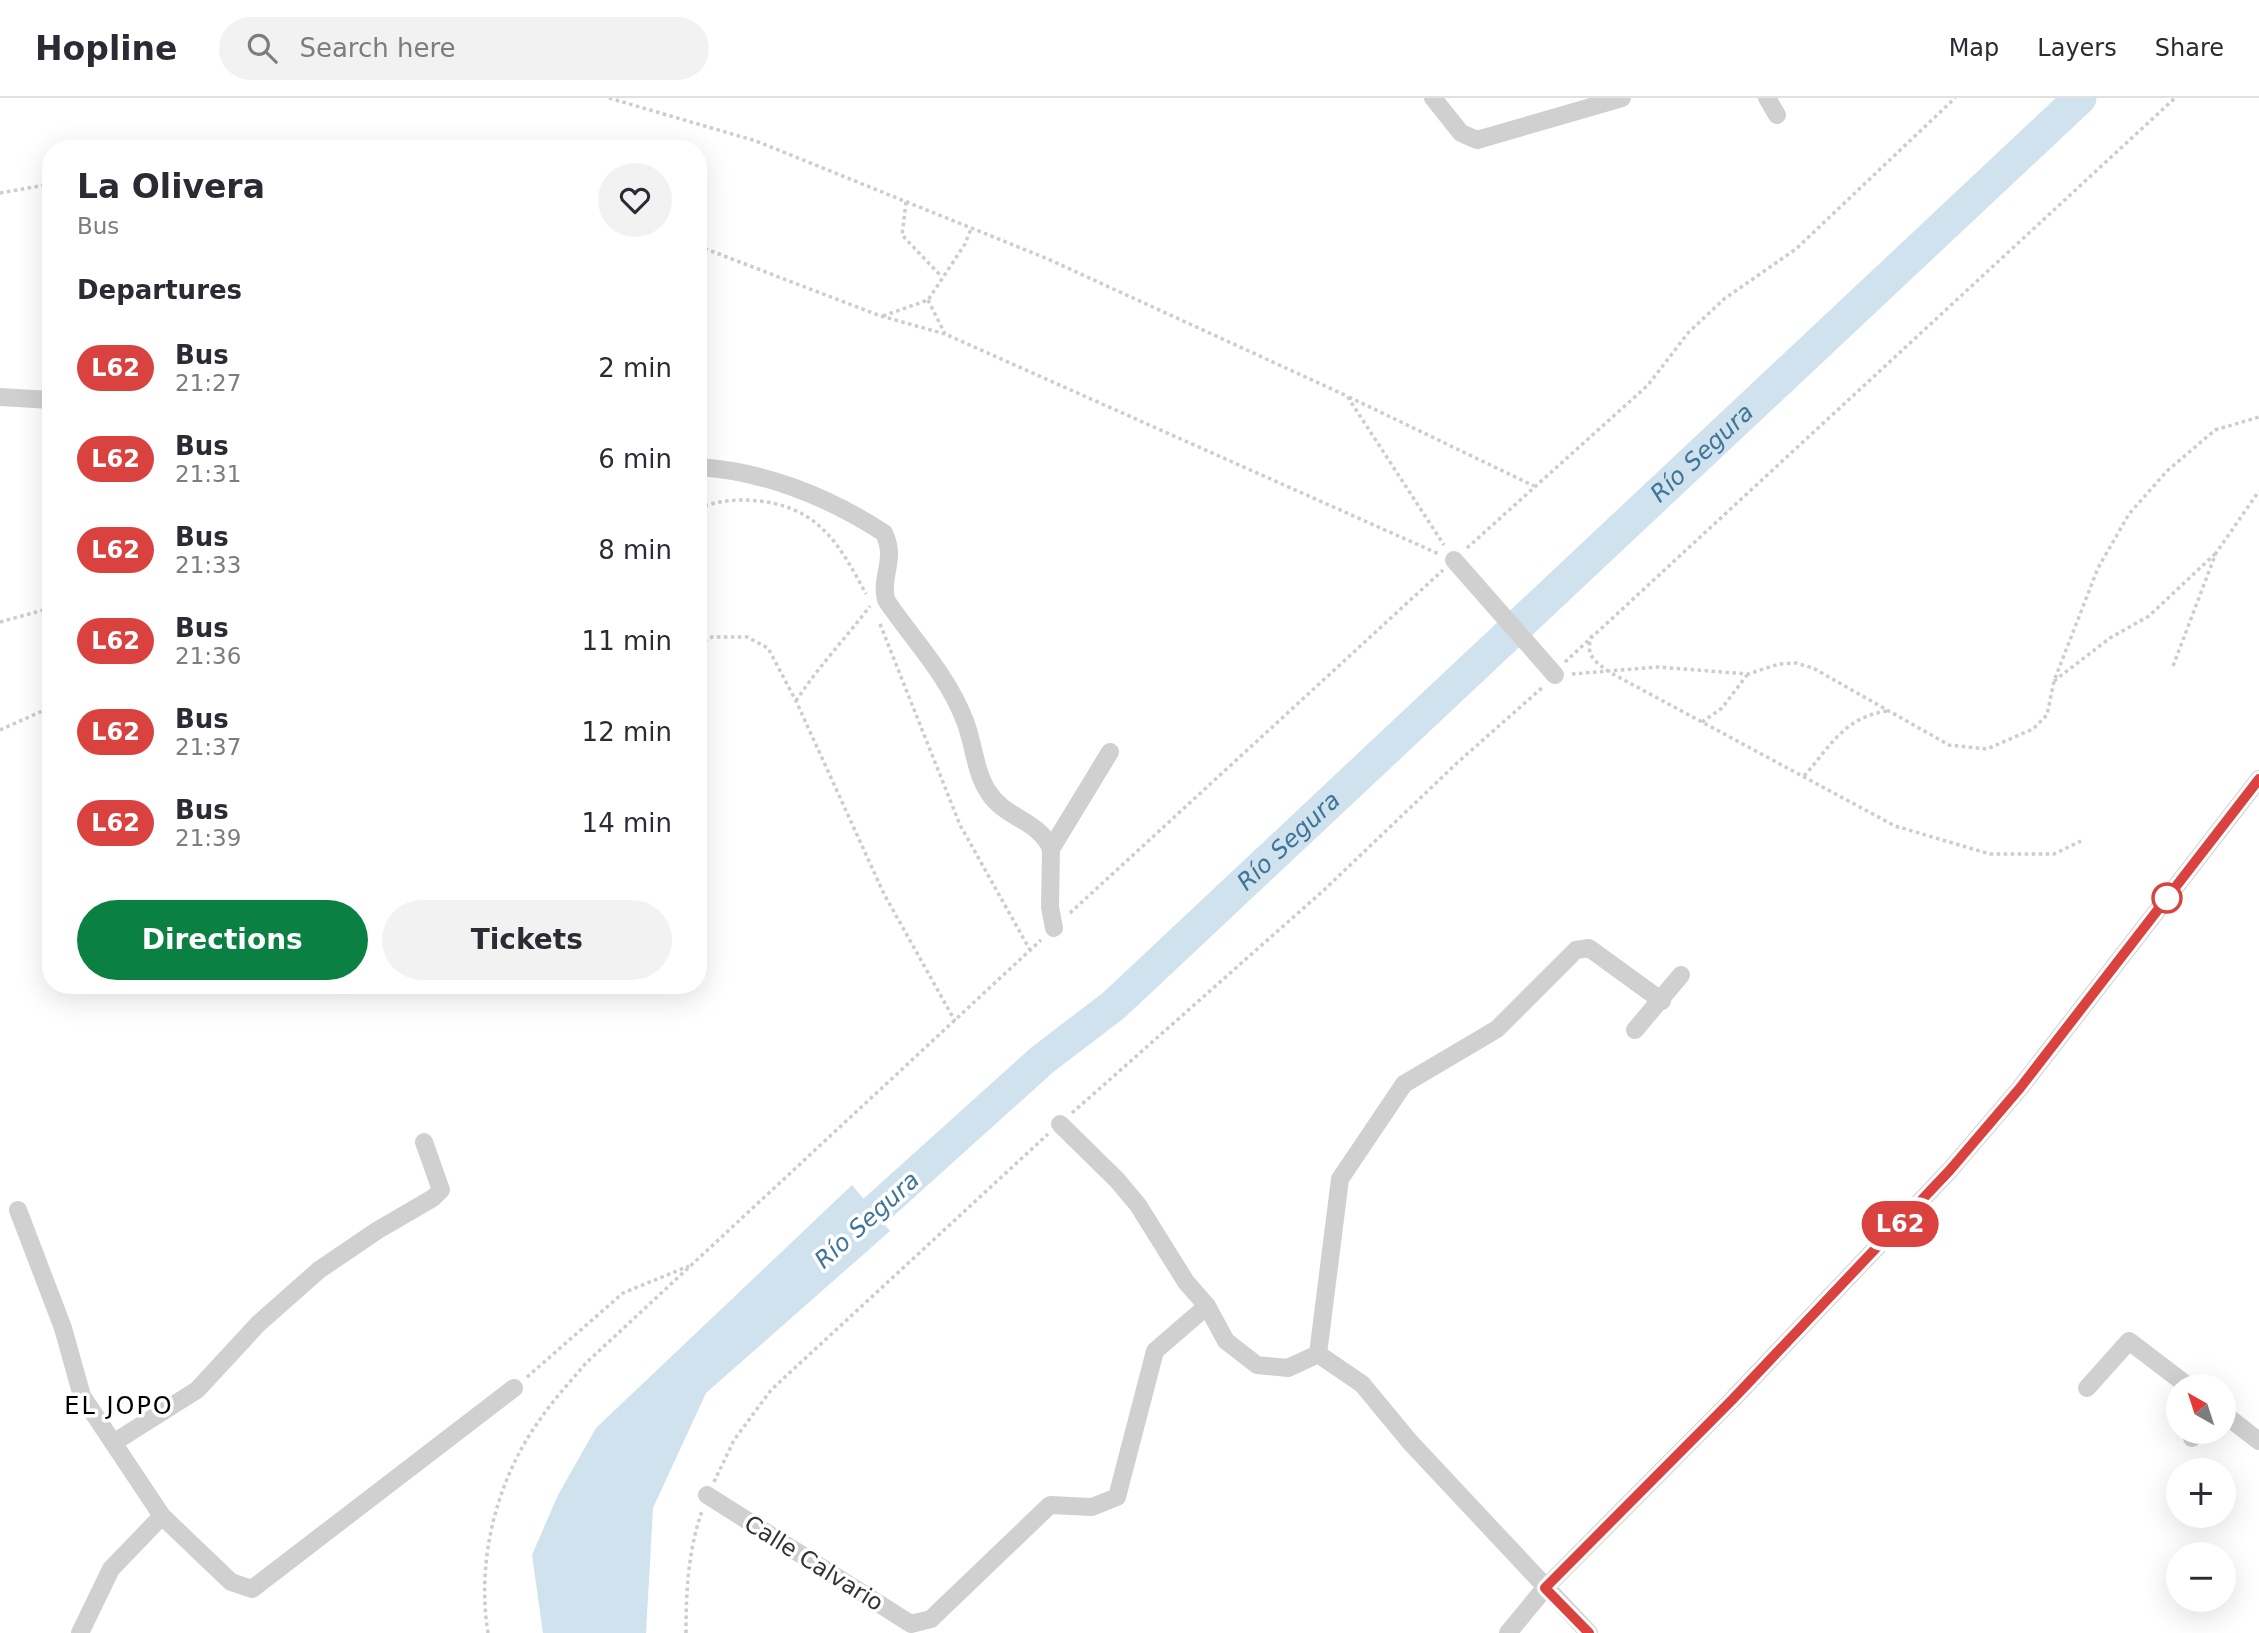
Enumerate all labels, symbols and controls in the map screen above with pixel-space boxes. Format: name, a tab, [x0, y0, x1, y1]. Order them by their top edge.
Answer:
search box	[219, 17, 709, 80]
text: Hopline	[35, 29, 177, 68]
icon: search	[243, 29, 281, 67]
text: Search here	[299, 33, 456, 63]
text: Map	[1949, 34, 1999, 62]
text: Layers	[2037, 34, 2117, 62]
text: Share	[2155, 34, 2224, 62]
button: heart	[598, 163, 672, 237]
text: La Olivera	[77, 167, 265, 206]
text: Bus	[77, 213, 119, 239]
text: Departures	[77, 275, 242, 305]
text: Bus	[175, 340, 229, 370]
text: 2 min	[598, 353, 672, 383]
text: L62	[91, 354, 140, 382]
text: 21:27	[175, 370, 241, 396]
water label: Río Segura	[1645, 398, 1759, 508]
text: Bus	[175, 431, 229, 461]
text: 6 min	[598, 444, 672, 474]
text: L62	[91, 445, 140, 473]
text: 21:31	[175, 461, 241, 487]
text: Bus	[175, 522, 229, 552]
text: 8 min	[598, 535, 672, 565]
text: L62	[91, 536, 140, 564]
text: 21:33	[175, 552, 241, 578]
text: Bus	[175, 613, 229, 643]
text: 11 min	[582, 626, 672, 656]
text: L62	[91, 627, 140, 655]
text: 21:36	[175, 643, 241, 669]
text: Bus	[175, 704, 229, 734]
text: 12 min	[582, 717, 672, 747]
text: L62	[91, 718, 140, 746]
text: 21:37	[175, 734, 241, 760]
water label: Río Segura	[1231, 786, 1346, 896]
text: Bus	[175, 795, 229, 825]
text: 14 min	[582, 808, 672, 838]
text: L62	[91, 809, 140, 837]
text: 21:39	[175, 825, 241, 851]
unlabelled marker	[2152, 883, 2182, 913]
button: Directions	[77, 900, 368, 980]
button: Tickets	[382, 900, 672, 980]
water label: Río Segura	[809, 1166, 925, 1274]
line badge: L62	[1860, 1201, 1940, 1247]
text: L62	[1876, 1210, 1924, 1238]
north arrow	[2166, 1374, 2236, 1444]
map controls	[2166, 1374, 2236, 1612]
district label: EL JOPO	[64, 1392, 174, 1420]
button: +	[2166, 1458, 2236, 1528]
street label: Calle Calvario	[740, 1510, 888, 1616]
button: −	[2166, 1542, 2236, 1612]

